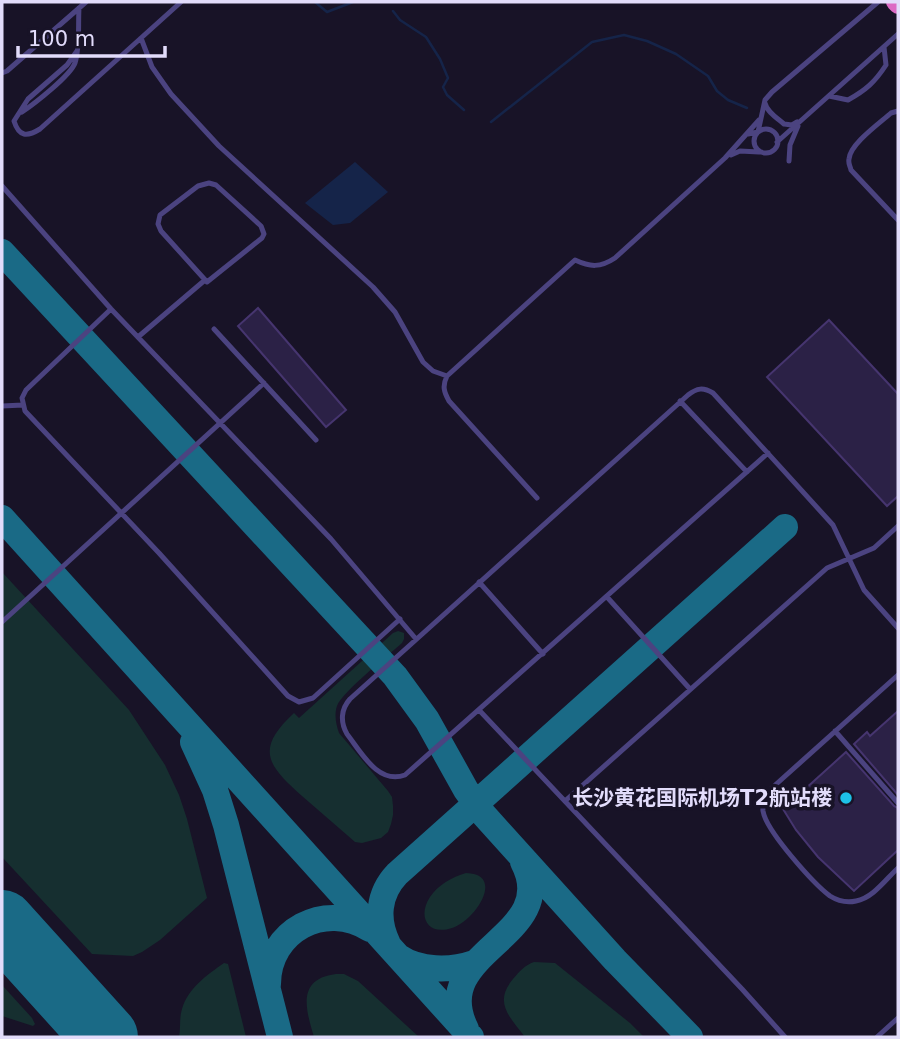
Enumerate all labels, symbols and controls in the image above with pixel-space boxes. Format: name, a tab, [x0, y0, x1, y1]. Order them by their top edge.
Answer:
scale bar	[18, 14, 164, 58]
text: 100 m	[28, 27, 95, 51]
place label: 长沙黄花国际机场T2航站楼	[572, 786, 832, 810]
marker: 长沙黄花国际机场T2航站楼	[838, 790, 854, 806]

